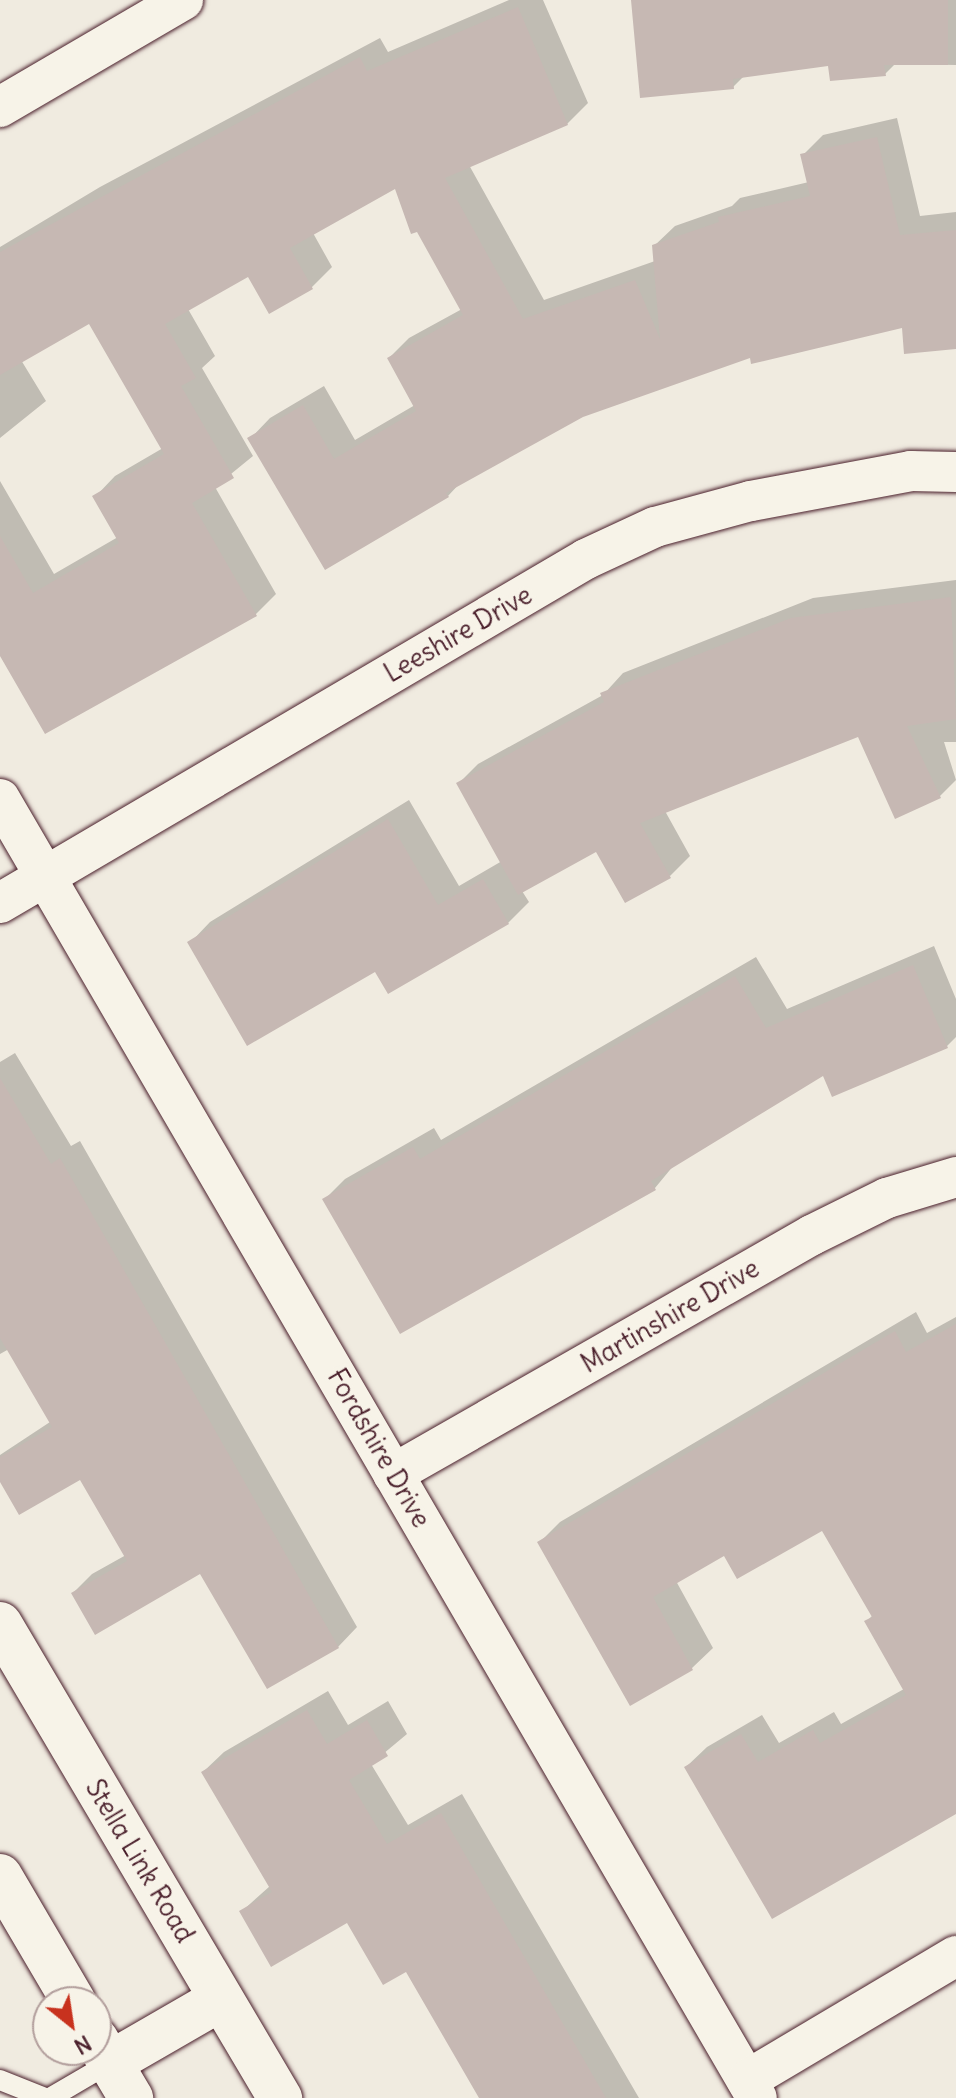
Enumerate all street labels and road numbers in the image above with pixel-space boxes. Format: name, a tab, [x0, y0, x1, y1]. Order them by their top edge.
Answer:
street label: Leeshire Drive	[379, 579, 537, 689]
street label: Martinshire Drive	[576, 1252, 764, 1380]
street label: Fordshire Drive	[321, 1363, 437, 1533]
street label: Stella Link Road	[79, 1774, 201, 1948]

